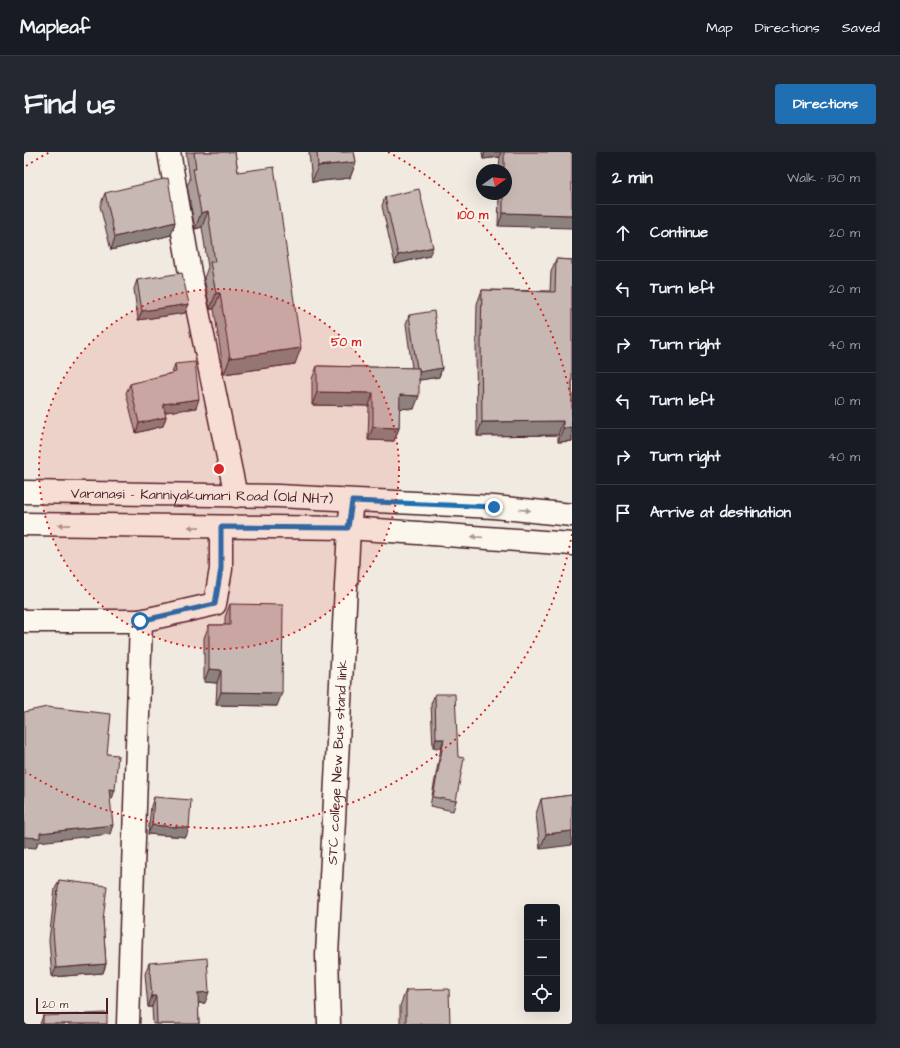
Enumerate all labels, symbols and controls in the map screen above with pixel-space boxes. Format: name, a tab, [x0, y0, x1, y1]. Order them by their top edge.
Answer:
text: Mapleaf	[20, 14, 90, 41]
text: Map	[706, 18, 733, 38]
text: Directions	[755, 18, 820, 38]
text: Saved	[842, 18, 880, 38]
button: Directions	[775, 84, 876, 124]
text: Find us	[24, 85, 115, 124]
north arrow	[476, 164, 512, 200]
text: 2 min	[612, 166, 653, 190]
text: Walk · 130 m	[787, 169, 860, 187]
text: 100 m	[458, 207, 489, 224]
icon: ahead	[612, 222, 634, 244]
text: Continue	[650, 222, 708, 243]
text: 20 m	[829, 224, 860, 242]
icon: left	[612, 278, 634, 300]
text: Turn left	[650, 278, 714, 299]
text: 20 m	[829, 280, 860, 298]
text: 50 m	[331, 334, 362, 351]
icon: right	[612, 334, 634, 356]
text: Turn right	[650, 334, 721, 355]
text: 40 m	[828, 336, 860, 354]
icon: left	[612, 390, 634, 412]
text: Turn left	[650, 390, 714, 411]
text: 10 m	[835, 392, 860, 410]
icon: right	[612, 446, 634, 468]
text: Turn right	[650, 446, 721, 467]
text: 40 m	[828, 448, 860, 466]
centre of rings	[212, 462, 226, 476]
street label: Varanasi - Kanniyakumari Road (Old NH7)	[71, 484, 334, 510]
route end	[485, 498, 503, 516]
icon: arrive	[612, 502, 634, 524]
text: Arrive at destination	[650, 502, 791, 523]
one-way arrow	[519, 507, 531, 514]
one-way arrow	[57, 522, 70, 528]
one-way arrow	[187, 524, 200, 530]
one-way arrow	[471, 533, 483, 540]
route start	[131, 612, 149, 630]
street label: STC college New Bus stand link	[323, 659, 353, 865]
map controls	[524, 904, 560, 1012]
button: +	[524, 904, 560, 940]
button: −	[524, 940, 560, 976]
button: locate	[524, 976, 560, 1012]
scale bar	[36, 996, 108, 1015]
text: 20 m	[42, 997, 68, 1012]

